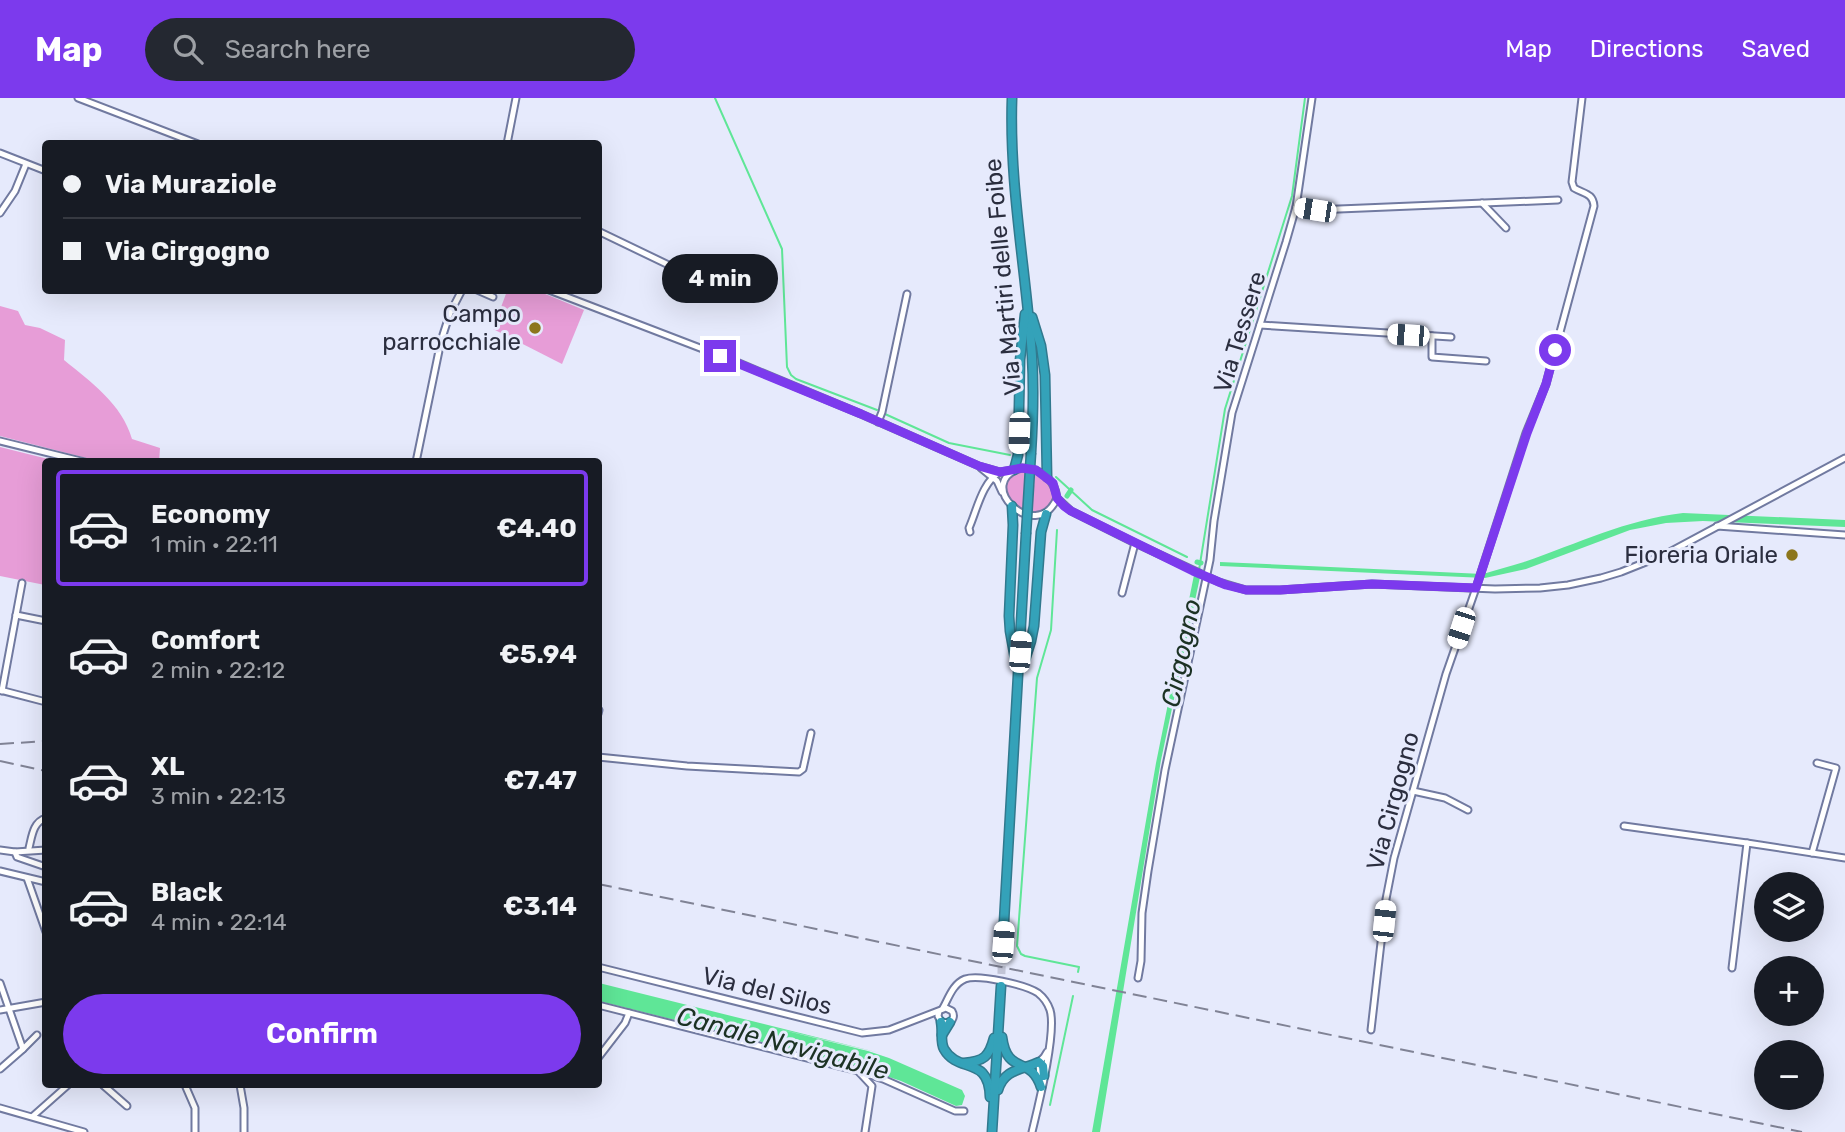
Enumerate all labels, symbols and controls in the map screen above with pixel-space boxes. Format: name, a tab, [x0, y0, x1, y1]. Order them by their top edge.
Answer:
search box	[145, 18, 635, 81]
text: Map	[35, 30, 103, 69]
icon: search	[169, 30, 207, 68]
text: Search here	[225, 34, 370, 65]
text: Map	[1505, 35, 1552, 63]
text: Directions	[1590, 35, 1703, 63]
text: Saved	[1741, 35, 1810, 63]
street label: Via Martiri delle Foibe	[979, 157, 1027, 397]
text: Via Muraziole	[105, 169, 277, 200]
car	[1293, 196, 1338, 224]
text: Via Cirgogno	[105, 236, 270, 267]
callout: 4 min	[662, 254, 778, 303]
text: 4 min	[688, 264, 752, 292]
street label: Via Tessere	[1208, 268, 1272, 396]
place label: Campo parrocchiale	[382, 300, 521, 356]
marker: Campo parrocchiale	[527, 320, 543, 336]
car	[1387, 323, 1430, 347]
route start	[1539, 334, 1571, 366]
route end	[704, 340, 736, 372]
car	[1008, 412, 1031, 454]
icon: car	[67, 497, 130, 560]
text: Economy	[151, 499, 270, 530]
text: €4.40	[496, 513, 577, 544]
text: 1 min · 22:11	[151, 530, 278, 558]
place label: Fioreria Oriale	[1624, 541, 1778, 569]
marker: Fioreria Oriale	[1784, 547, 1800, 563]
water label: Cirgogno	[1155, 596, 1208, 710]
car	[1445, 605, 1478, 651]
icon: car	[67, 623, 130, 686]
text: Comfort	[151, 625, 260, 656]
car	[1009, 630, 1032, 674]
text: €5.94	[499, 639, 577, 670]
text: 2 min · 22:12	[151, 656, 285, 684]
street label: Via Cirgogno	[1361, 729, 1425, 873]
icon: car	[67, 749, 130, 812]
text: XL	[151, 751, 184, 782]
text: €7.47	[504, 765, 577, 796]
text: 3 min · 22:13	[151, 782, 286, 810]
map controls	[1754, 872, 1824, 1110]
button: layers	[1754, 872, 1824, 942]
icon: car	[67, 875, 130, 938]
text: Black	[151, 877, 223, 908]
text: €3.14	[503, 891, 577, 922]
car	[1372, 899, 1397, 943]
text: 4 min · 22:14	[151, 908, 287, 936]
car	[992, 920, 1015, 964]
button: +	[1754, 956, 1824, 1026]
street label: Via del Silos	[699, 961, 835, 1021]
button: Confirm	[63, 994, 581, 1074]
water label: Canale Navigabile	[673, 1000, 893, 1087]
button: −	[1754, 1040, 1824, 1110]

